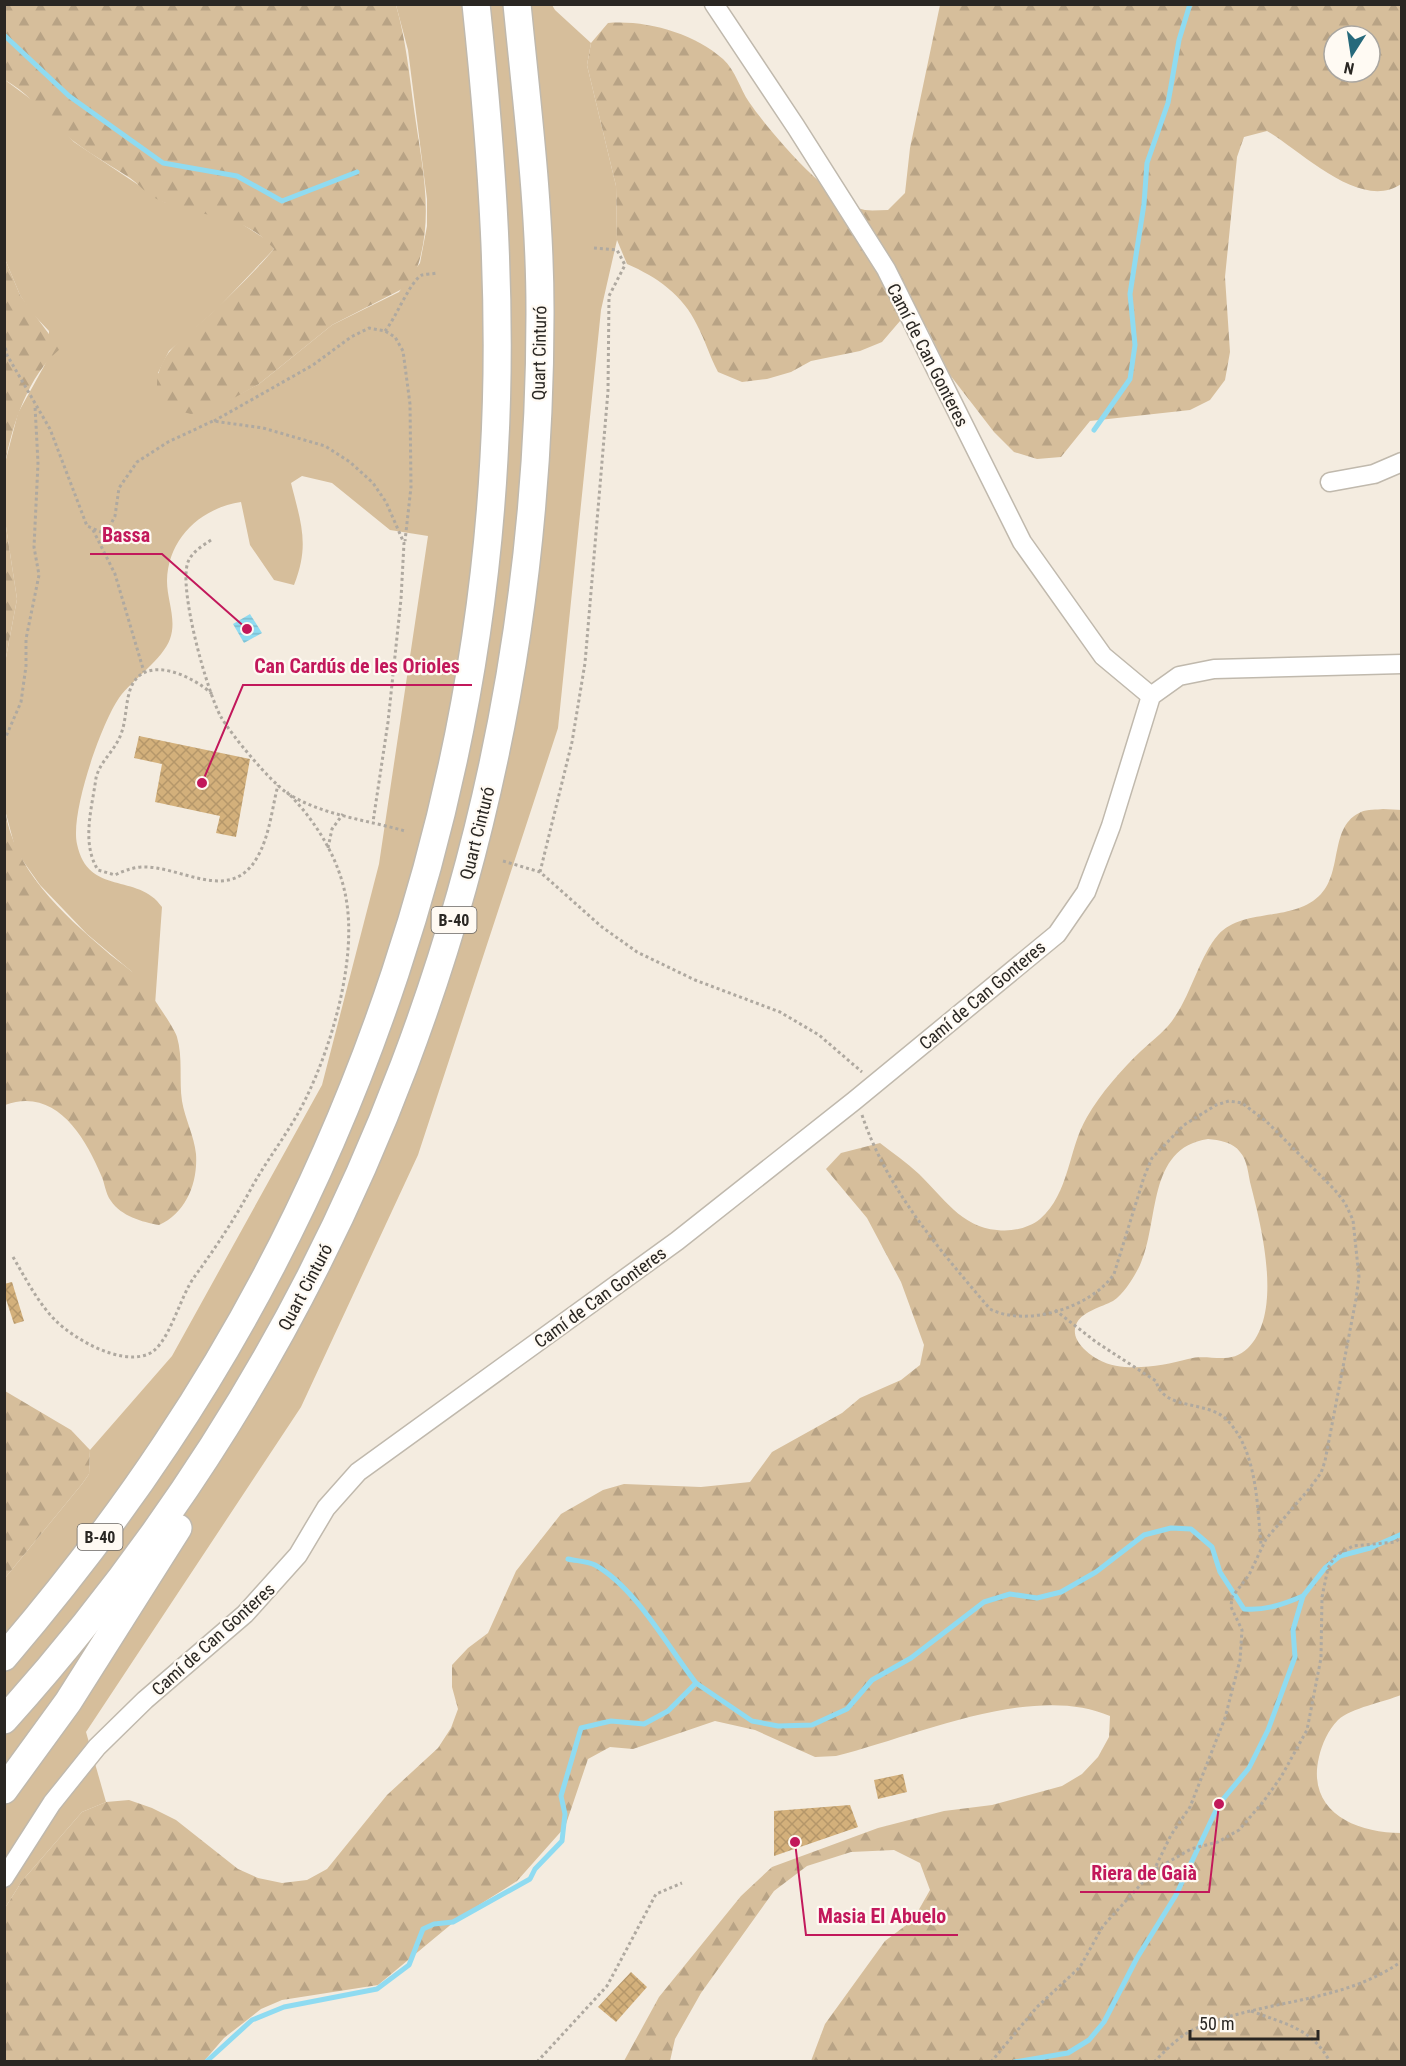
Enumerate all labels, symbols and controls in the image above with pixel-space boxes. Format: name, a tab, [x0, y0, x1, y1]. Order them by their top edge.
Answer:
north arrow	[1322, 24, 1382, 84]
text: N	[1342, 58, 1356, 78]
street label: Camí de Can Gonteres	[883, 280, 973, 430]
street label: Quart Cinturó	[528, 305, 550, 401]
callout: Bassa	[90, 516, 162, 554]
text: Bassa	[102, 523, 150, 547]
callout: Can Cardús de les Orioles	[243, 647, 472, 685]
text: Can Cardús de les Orioles	[254, 654, 460, 678]
street label: Quart Cinturó	[455, 784, 499, 882]
road number: B-40	[432, 907, 476, 933]
street label: Camí de Can Gonteres	[915, 936, 1049, 1054]
street label: Quart Cinturó	[273, 1240, 337, 1334]
street label: Camí de Can Gonteres	[530, 1242, 670, 1352]
road number: B-40	[78, 1524, 122, 1550]
street label: Camí de Can Gonteres	[147, 1578, 279, 1700]
callout: Riera de Gaià	[1080, 1854, 1209, 1892]
text: Riera de Gaià	[1091, 1861, 1197, 1885]
callout: Masia El Abuelo	[806, 1897, 958, 1935]
text: Masia El Abuelo	[818, 1904, 946, 1928]
scale bar	[1190, 2003, 1318, 2041]
text: 50 m	[1199, 2013, 1234, 2034]

